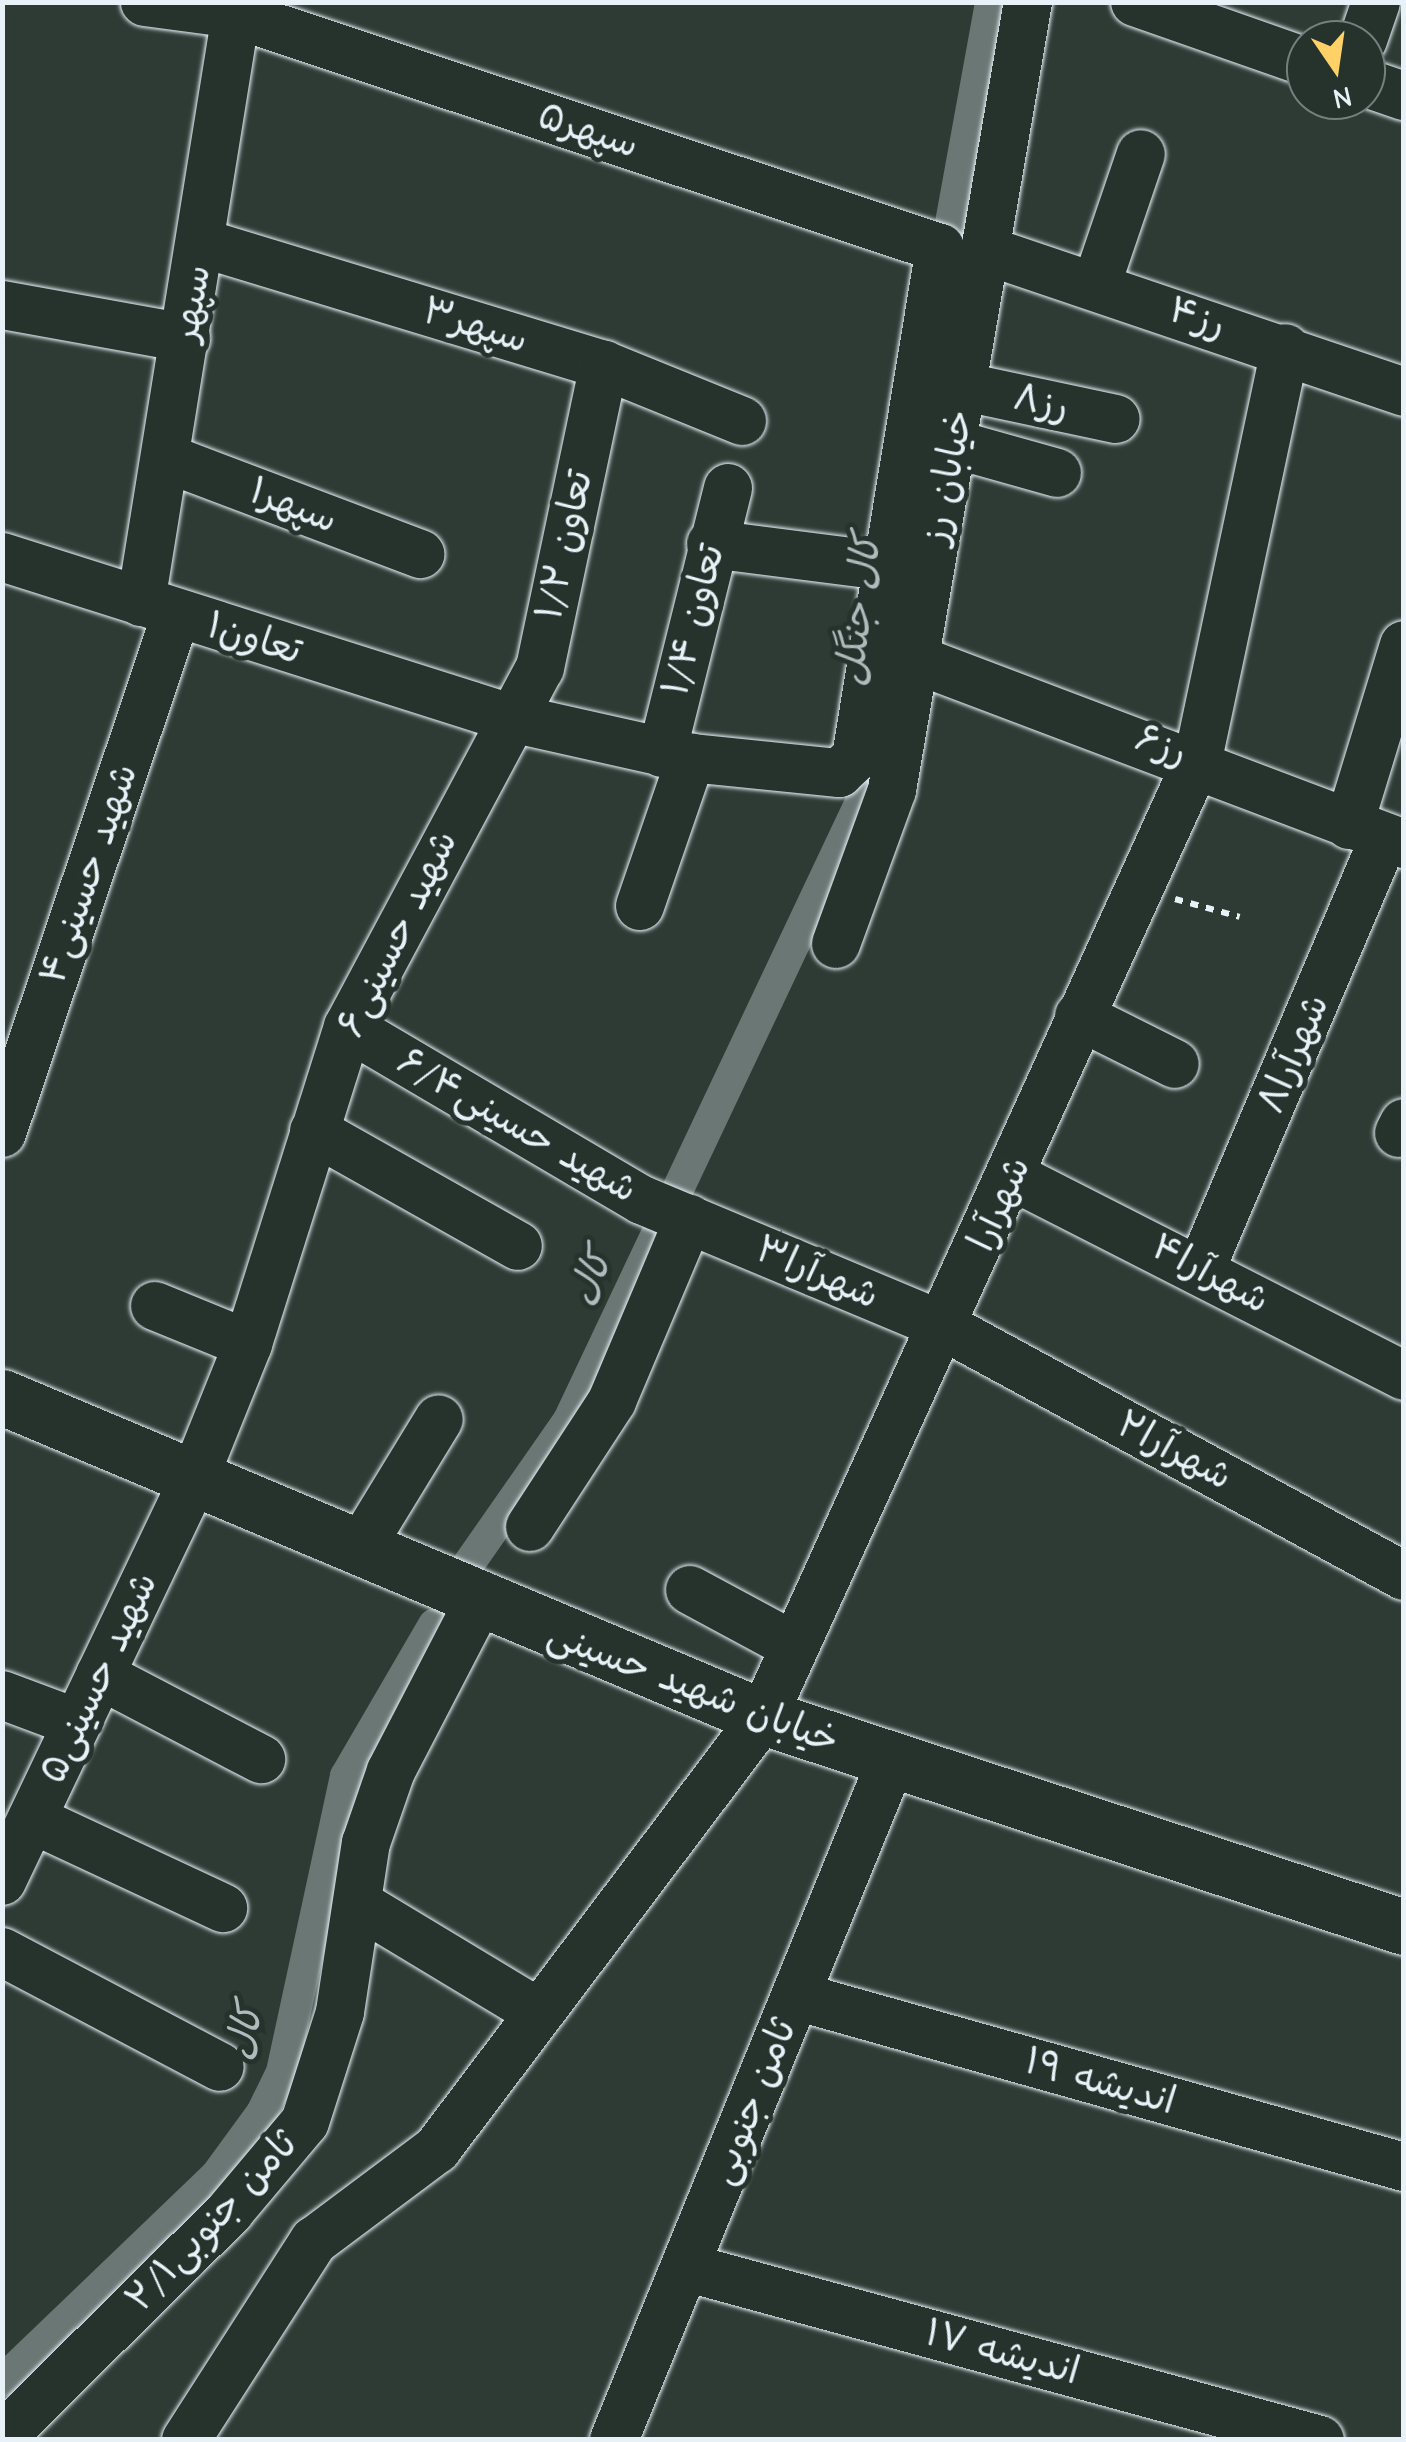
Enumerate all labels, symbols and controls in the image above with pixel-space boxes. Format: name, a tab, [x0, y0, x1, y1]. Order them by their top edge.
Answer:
north arrow	[1286, 20, 1386, 120]
text: N	[1330, 80, 1355, 115]
street label: سپهر۵	[532, 93, 644, 169]
street label: سپهر	[163, 261, 221, 345]
street label: رز۴	[1162, 287, 1232, 349]
street label: سپهر۳	[417, 288, 533, 364]
street label: رز۸	[1009, 375, 1073, 431]
street label: خیابان رز	[913, 406, 983, 548]
street label: تعاون ۱/۲	[527, 466, 603, 624]
street label: سپهر۱	[243, 469, 343, 543]
water label: کال جنگل	[825, 532, 891, 688]
street label: تعاون ۱/۴	[653, 539, 735, 701]
street label: تعاون۱	[201, 603, 307, 675]
street label: رز۶	[1129, 716, 1193, 776]
street label: شهید حسینی۴	[30, 758, 148, 990]
street label: شهید حسینی۶	[328, 823, 468, 1045]
street label: شهرآرا۸	[1249, 988, 1339, 1120]
street label: شهید حسینی۶/۴	[389, 1039, 645, 1213]
street label: شهرآرا	[959, 1150, 1041, 1258]
street label: شهرآرا۴	[1143, 1224, 1277, 1324]
street label: شهرآرا۳	[748, 1227, 886, 1319]
water label: کال	[557, 1242, 623, 1312]
street label: شهرآرا۲	[1109, 1402, 1239, 1500]
street label: شهید حسینی۵	[30, 1565, 168, 1791]
street label: خیابان شهید حسینی	[541, 1612, 845, 1764]
water label: کال	[214, 2000, 274, 2064]
street label: ثامن جنوبی	[699, 2013, 807, 2191]
street label: اندیشه ۱۹	[1019, 2039, 1181, 2125]
street label: ثامن جنوبی۲/۱	[117, 2122, 307, 2322]
street label: اندیشه ۱۷	[920, 2311, 1084, 2395]

